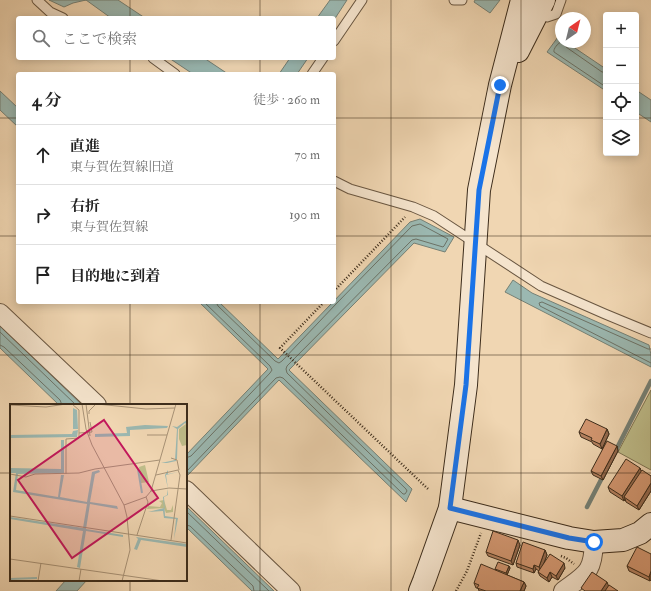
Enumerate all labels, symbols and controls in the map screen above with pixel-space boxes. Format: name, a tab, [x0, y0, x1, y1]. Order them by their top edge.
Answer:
north arrow	[555, 12, 591, 48]
map controls	[603, 12, 639, 156]
button: +	[603, 12, 639, 48]
search box	[16, 16, 336, 60]
icon: search	[30, 27, 52, 49]
text: ここで検索	[62, 30, 137, 49]
button: −	[603, 48, 639, 84]
route end	[491, 76, 509, 94]
button: locate	[603, 84, 639, 120]
text: 4 分	[32, 90, 62, 111]
text: 徒歩 · 260 m	[253, 92, 320, 108]
button: layers	[603, 120, 639, 156]
text: 直進	[70, 137, 100, 156]
icon: ahead	[32, 144, 54, 166]
text: 70 m	[295, 147, 320, 163]
text: 東与賀佐賀線旧道	[70, 159, 174, 175]
text: 右折	[70, 197, 100, 216]
icon: right	[32, 204, 54, 226]
text: 190 m	[289, 207, 320, 223]
text: 東与賀佐賀線	[70, 219, 148, 235]
icon: arrive	[32, 264, 54, 286]
text: 目的地に到着	[70, 267, 160, 286]
inset map	[10, 404, 187, 581]
route start	[585, 533, 603, 551]

